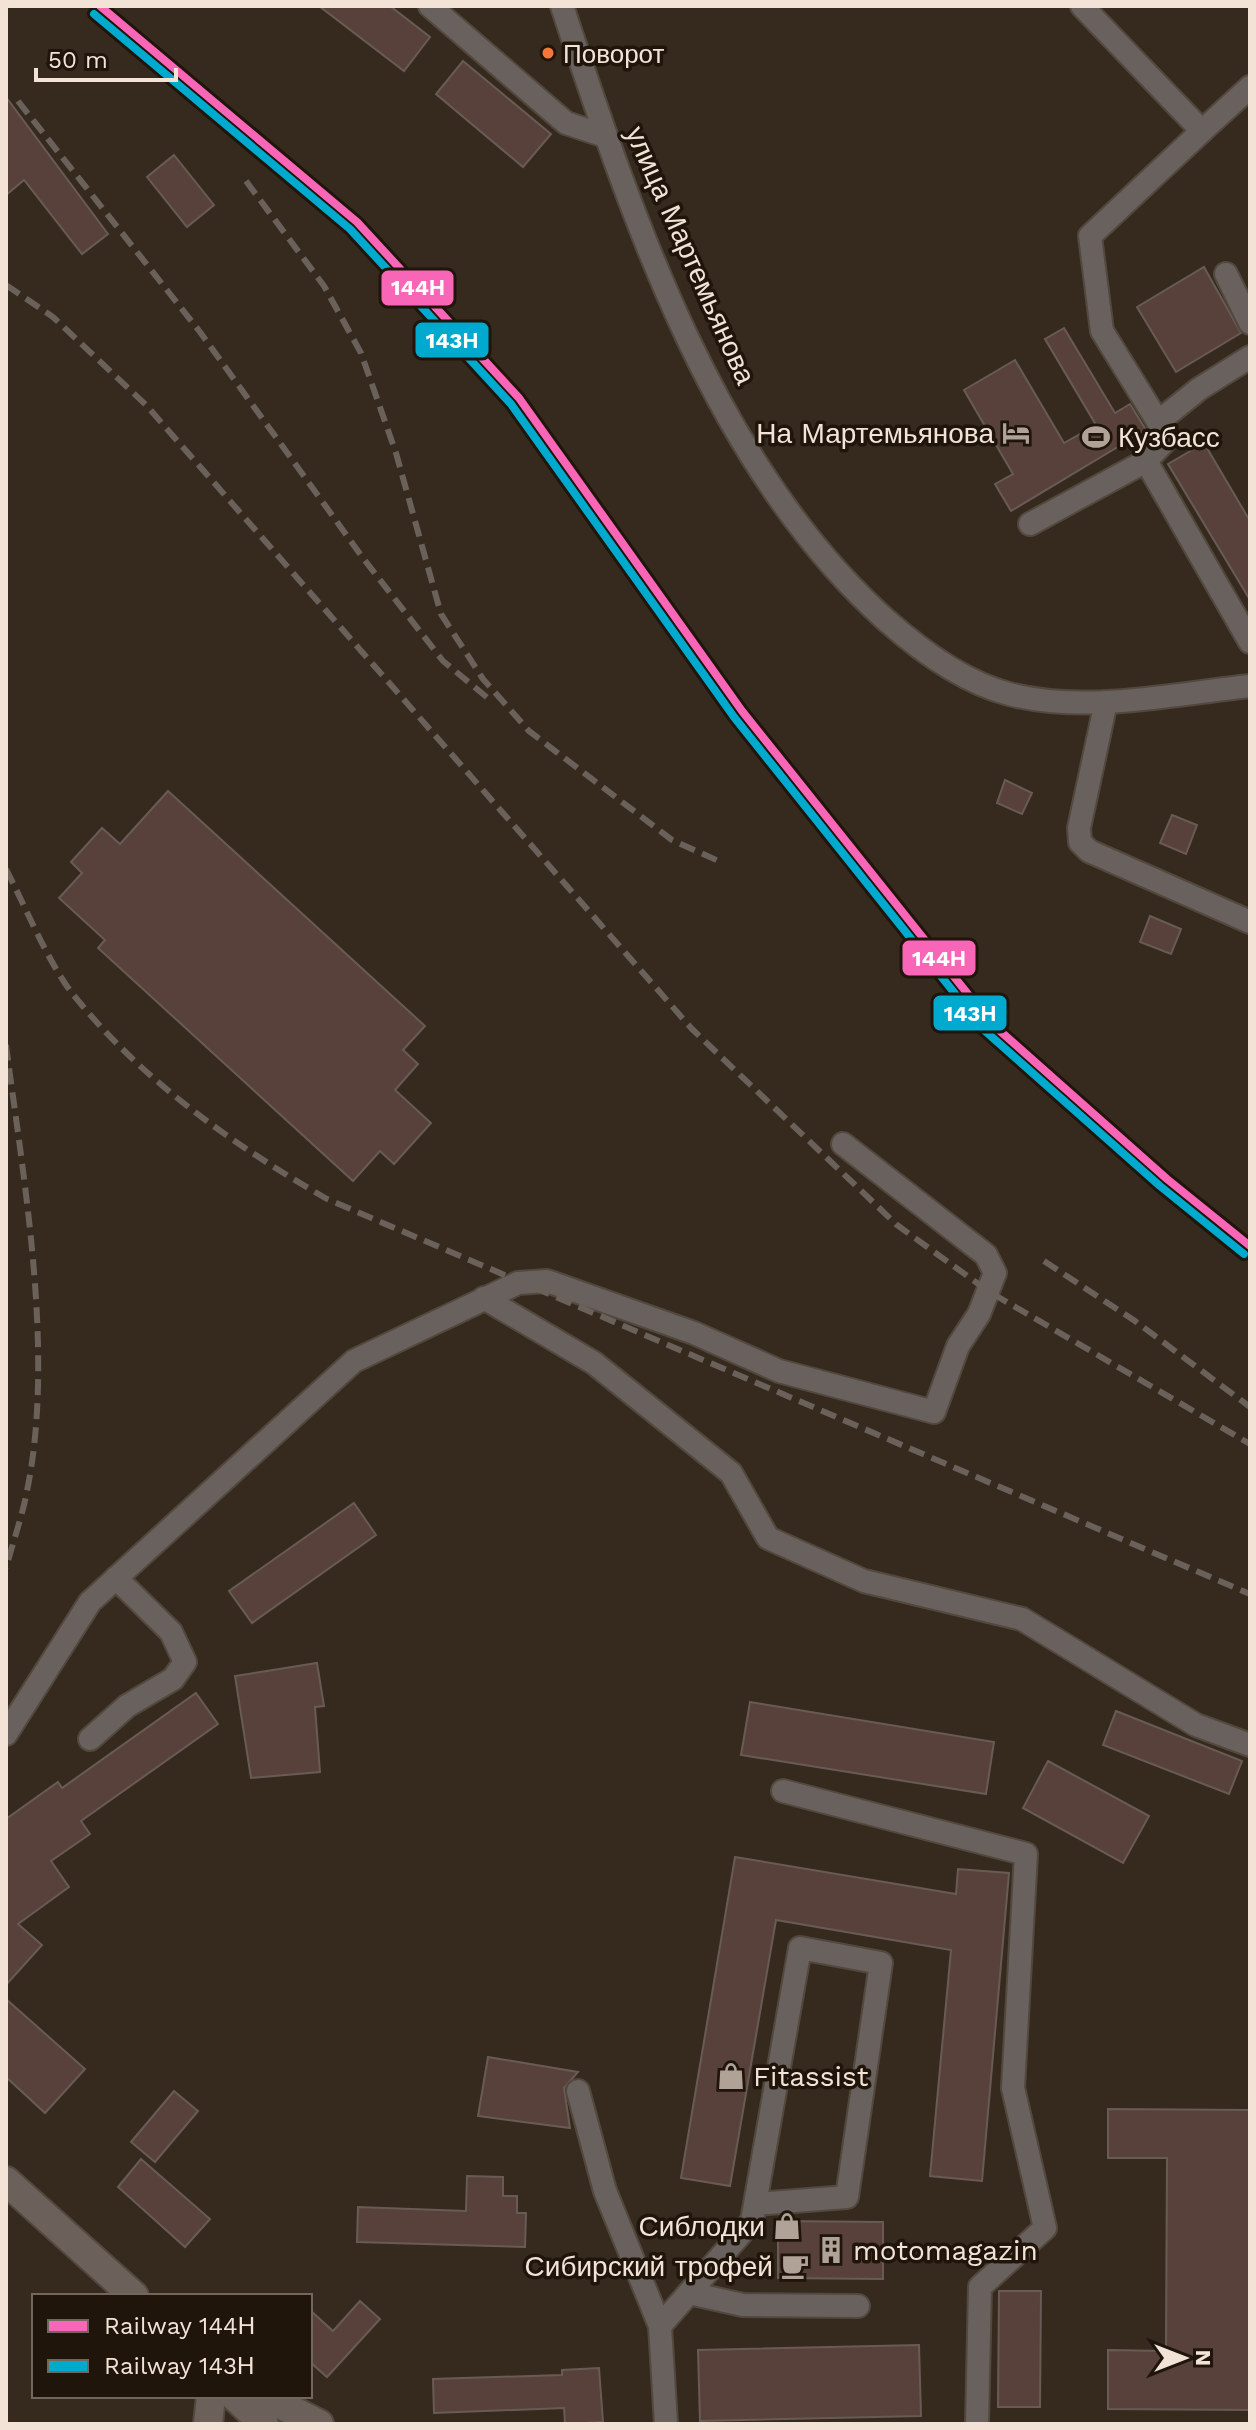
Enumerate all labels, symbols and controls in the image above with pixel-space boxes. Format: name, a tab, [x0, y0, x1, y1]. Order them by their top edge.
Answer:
scale bar	[36, 32, 176, 82]
place label: Поворот	[563, 39, 664, 69]
marker: Поворот	[540, 45, 556, 61]
text: 50 m	[48, 46, 108, 74]
street label: улица Мартемьянова	[619, 121, 763, 390]
line badge: 144Н	[380, 269, 455, 307]
text: 144Н	[391, 275, 445, 300]
line badge: 143Н	[414, 321, 490, 359]
text: 143Н	[426, 328, 478, 353]
place label: На Мартемьянова	[756, 417, 994, 450]
hotel icon: На Мартемьянова	[1001, 418, 1031, 448]
place label: Кузбасс	[1118, 421, 1220, 454]
sports icon: Кузбасс	[1081, 422, 1111, 452]
line badge: 144Н	[901, 939, 977, 977]
text: 144Н	[912, 946, 966, 971]
line badge: 143Н	[932, 994, 1008, 1032]
text: 143Н	[944, 1001, 996, 1026]
place label: Fitassist	[753, 2060, 869, 2093]
shop icon: Fitassist	[716, 2061, 746, 2091]
place label: Сиблодки	[639, 2210, 765, 2243]
shop icon: Сиблодки	[772, 2211, 802, 2241]
place label: motomagazin	[853, 2234, 1038, 2267]
building icon: motomagazin	[816, 2235, 846, 2265]
place label: Сибирский трофей	[525, 2250, 773, 2283]
cafe icon: Сибирский трофей	[780, 2251, 810, 2281]
legend	[32, 2294, 312, 2398]
text: Railway 144Н	[104, 2312, 255, 2340]
north arrow	[1144, 2318, 1224, 2398]
text: N	[1191, 2350, 1216, 2366]
text: Railway 143Н	[104, 2352, 254, 2380]

